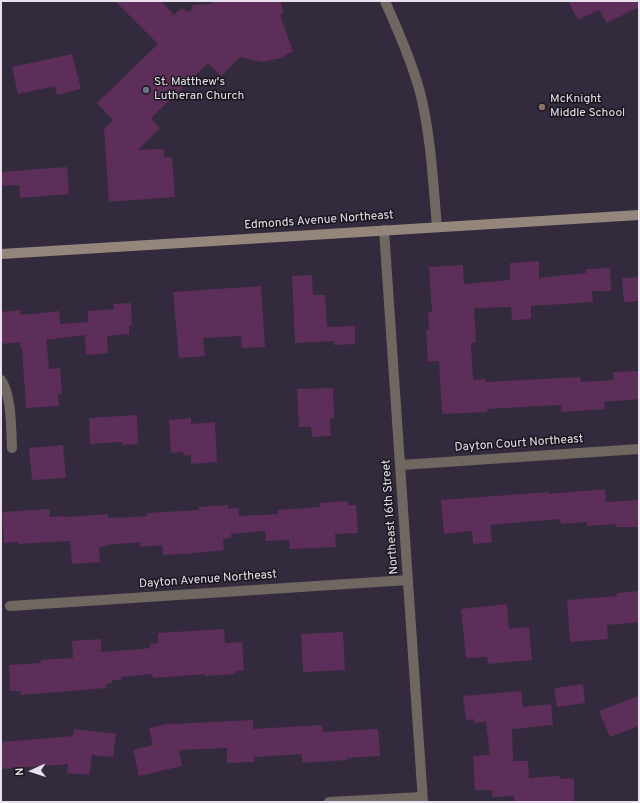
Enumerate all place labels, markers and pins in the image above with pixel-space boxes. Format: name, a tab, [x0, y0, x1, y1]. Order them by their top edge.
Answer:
place label: St. Matthew's Lutheran Church	[154, 76, 244, 104]
marker: St. Matthew's Lutheran Church	[141, 85, 151, 95]
place label: McKnight Middle School	[550, 93, 625, 121]
marker: McKnight Middle School	[537, 102, 547, 112]

